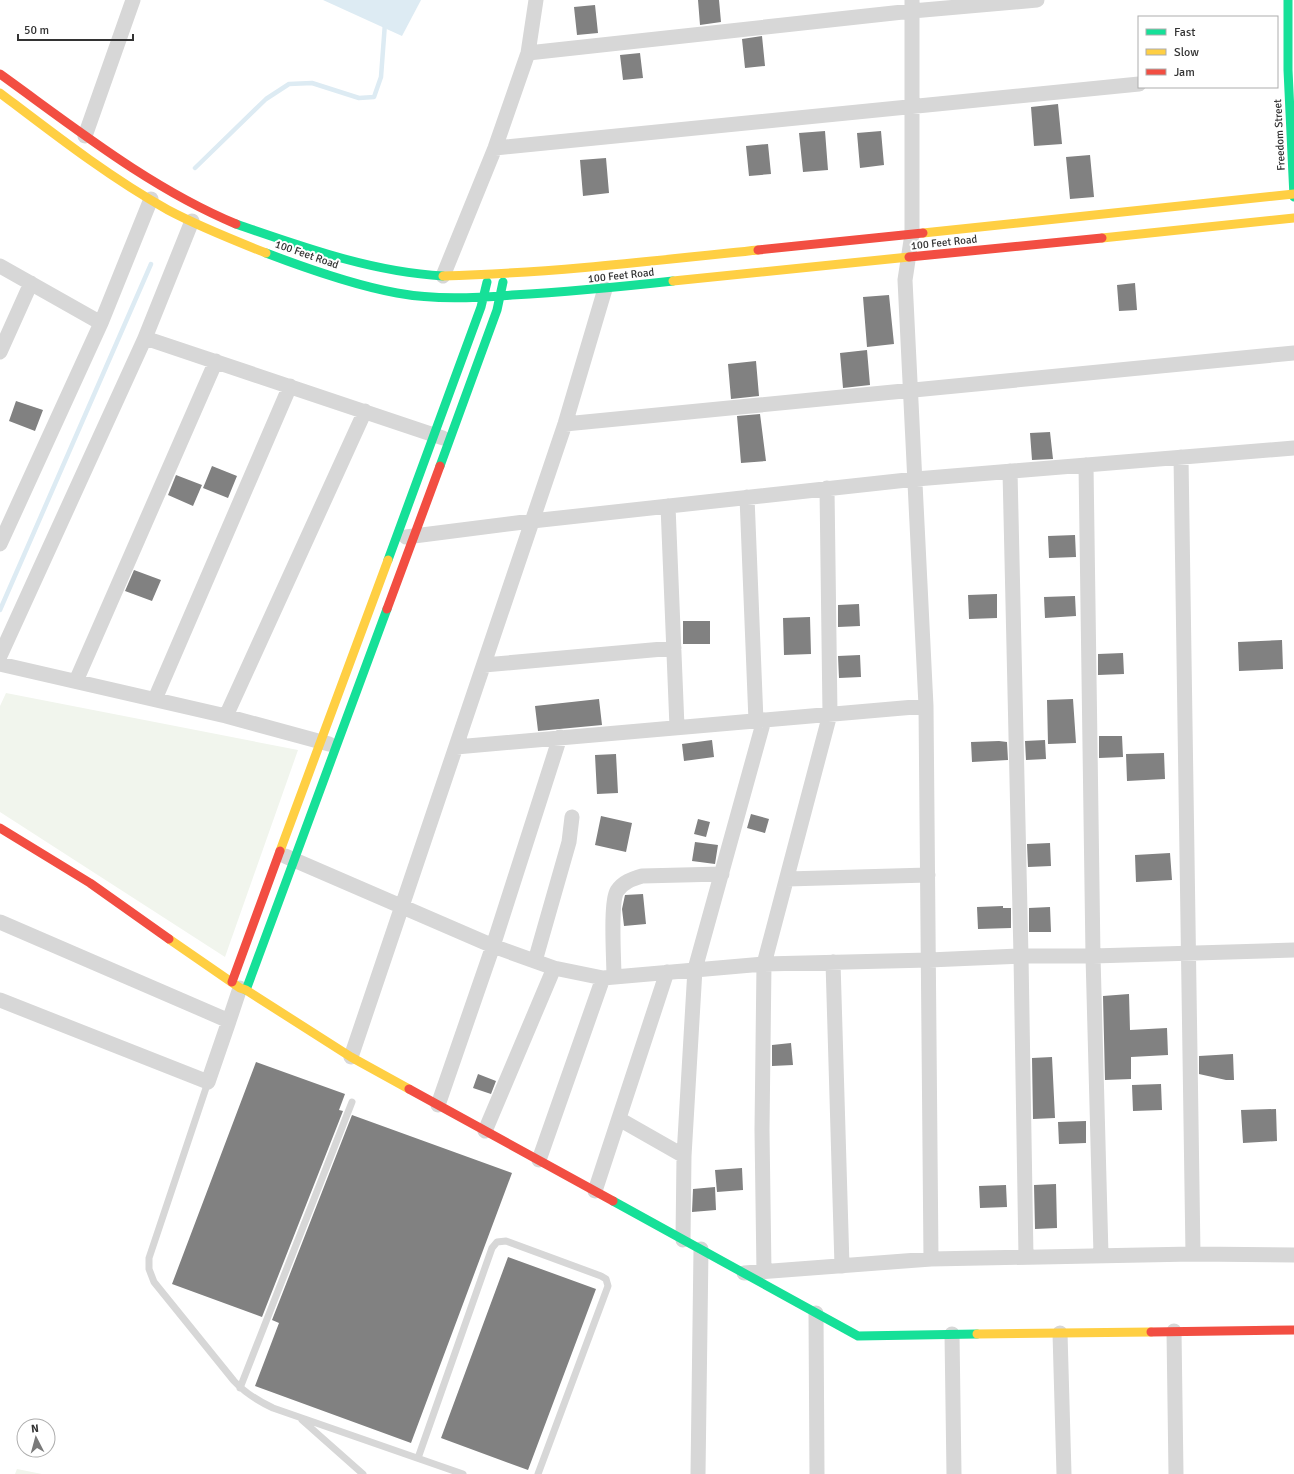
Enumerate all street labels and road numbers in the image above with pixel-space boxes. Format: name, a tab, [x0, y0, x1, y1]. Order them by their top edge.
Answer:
street label: Freedom Street	[1271, 99, 1288, 171]
street label: 100 Feet Road	[910, 233, 978, 252]
street label: 100 Feet Road	[273, 238, 341, 271]
street label: 100 Feet Road	[587, 266, 655, 285]

